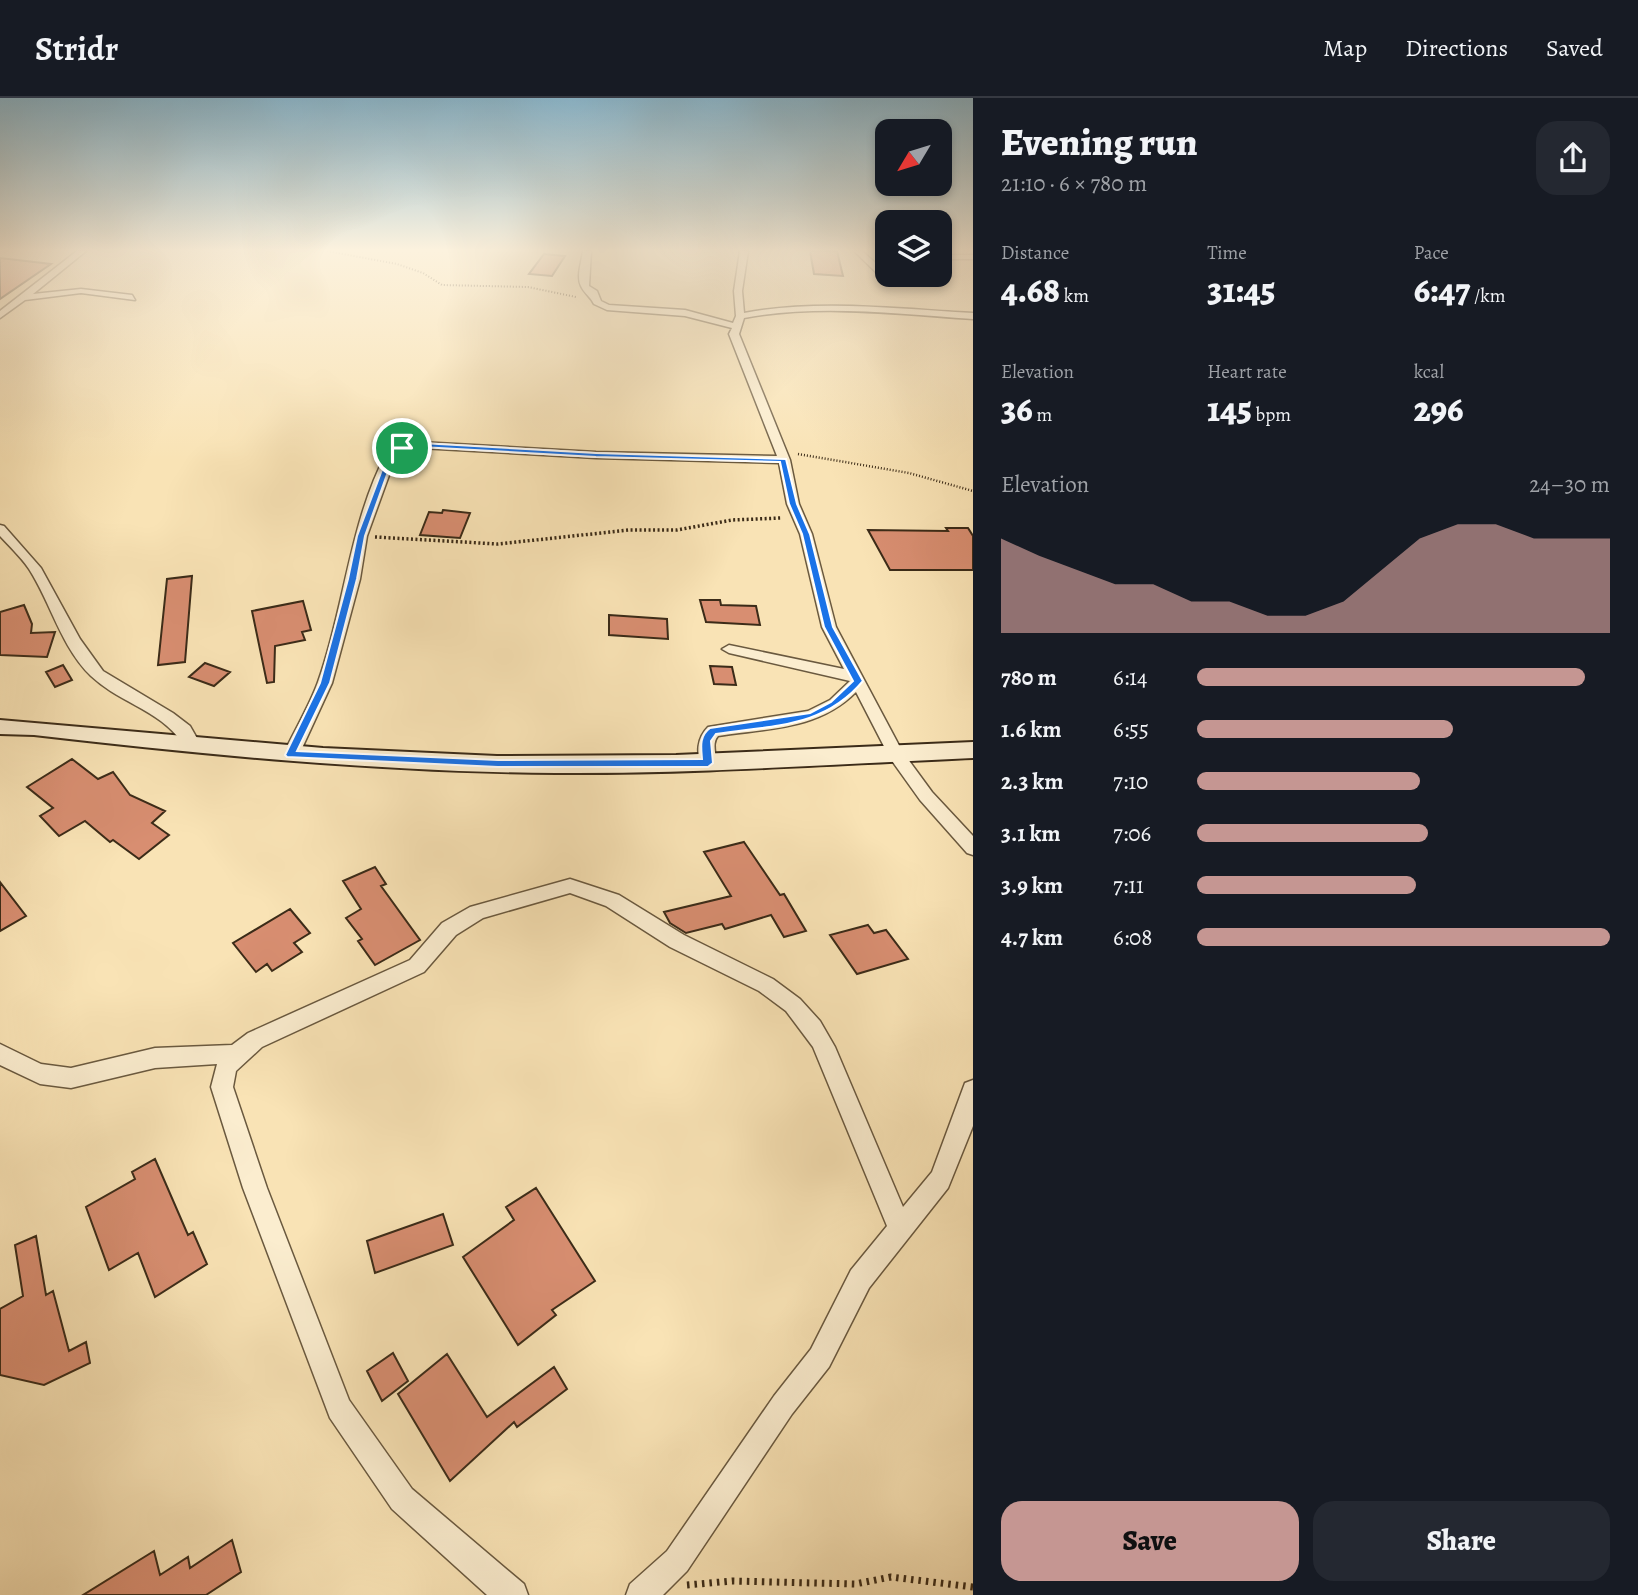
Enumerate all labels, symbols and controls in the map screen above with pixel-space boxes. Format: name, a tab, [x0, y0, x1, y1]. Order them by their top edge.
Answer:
text: Stridr	[35, 26, 118, 71]
text: Map	[1323, 32, 1367, 64]
text: Directions	[1405, 32, 1508, 64]
text: Saved	[1546, 32, 1603, 64]
text: Evening run	[1001, 116, 1198, 168]
north arrow	[875, 119, 952, 196]
map controls	[875, 119, 952, 287]
button: share	[1536, 121, 1610, 195]
text: 21:10 · 6 × 780 m	[1001, 168, 1147, 199]
button: layers	[875, 210, 952, 287]
text: Distance	[1001, 240, 1069, 266]
text: Time	[1207, 240, 1247, 266]
text: Pace	[1414, 240, 1449, 266]
text: 4.68	[1001, 266, 1060, 314]
text: 31:45	[1207, 266, 1275, 314]
text: 6:47	[1414, 266, 1470, 314]
text: km	[1060, 283, 1089, 309]
text: /km	[1470, 283, 1506, 309]
text: Elevation	[1001, 359, 1074, 385]
text: Heart rate	[1207, 359, 1287, 385]
text: kcal	[1414, 359, 1444, 385]
text: 36	[1001, 385, 1033, 433]
text: 145	[1207, 385, 1252, 433]
text: 296	[1414, 385, 1464, 433]
text: m	[1033, 402, 1052, 428]
text: bpm	[1252, 402, 1291, 428]
pin	[372, 418, 432, 478]
icon: arrive	[383, 429, 421, 467]
text: Elevation	[1001, 469, 1089, 500]
text: 24–30 m	[1529, 469, 1610, 500]
text: 780 m	[1001, 662, 1057, 693]
text: 6:14	[1113, 662, 1147, 693]
text: 1.6 km	[1001, 714, 1061, 745]
text: 6:55	[1113, 714, 1149, 745]
text: 2.3 km	[1001, 766, 1064, 797]
text: 7:10	[1113, 766, 1148, 797]
text: 3.1 km	[1001, 818, 1061, 849]
text: 7:06	[1113, 818, 1151, 849]
text: 3.9 km	[1001, 870, 1063, 901]
text: 7:11	[1113, 870, 1144, 901]
text: 4.7 km	[1001, 922, 1063, 953]
text: 6:08	[1113, 922, 1153, 953]
button: Save	[1001, 1501, 1299, 1581]
button: Share	[1313, 1501, 1610, 1581]

